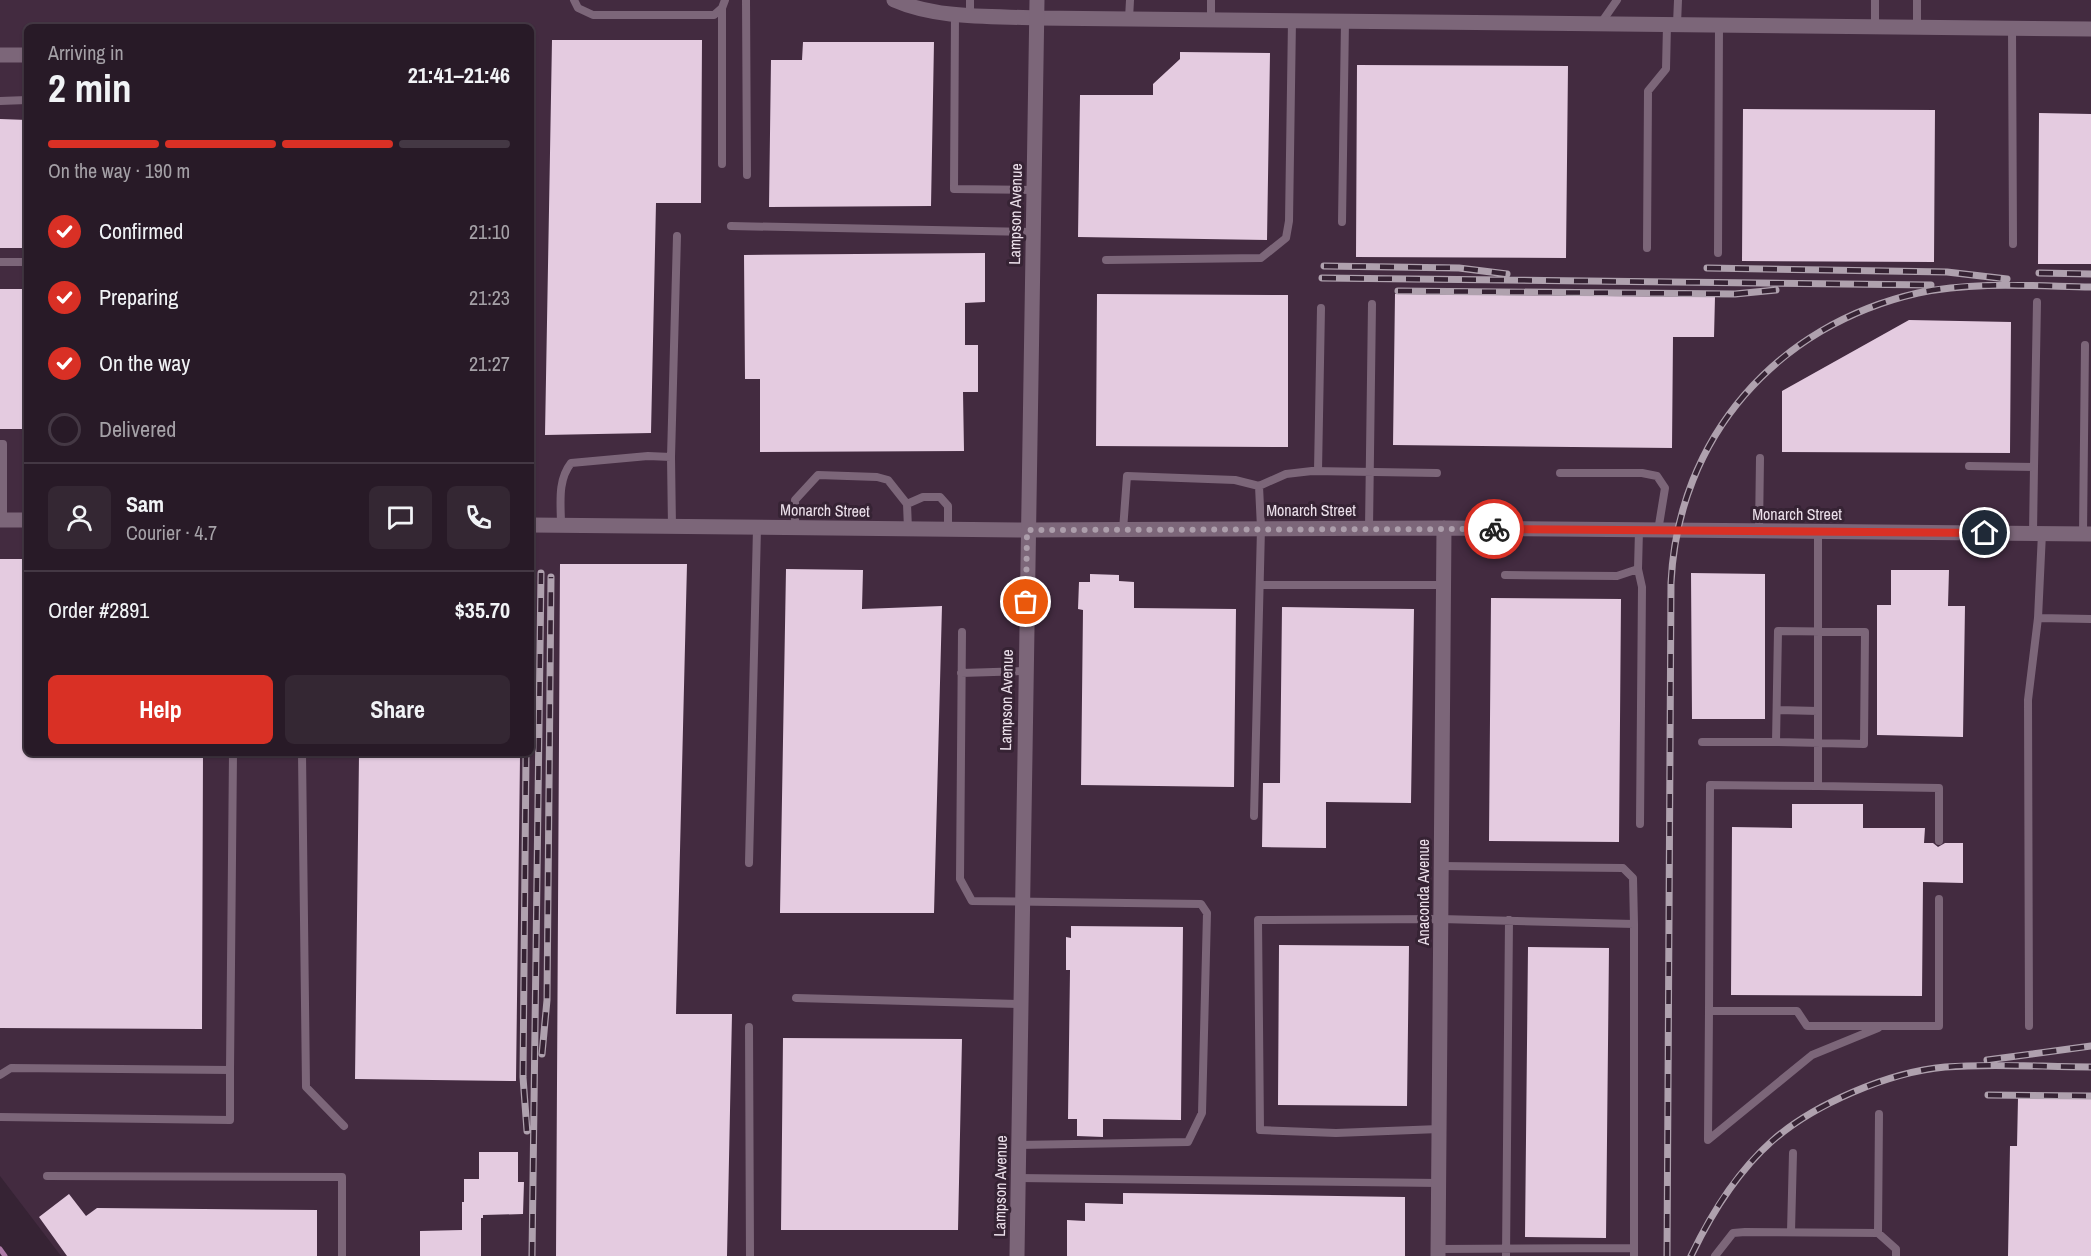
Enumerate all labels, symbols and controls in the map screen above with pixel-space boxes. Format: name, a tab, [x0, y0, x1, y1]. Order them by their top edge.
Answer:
text: Arriving in	[48, 39, 124, 66]
text: 21:41–21:46	[408, 60, 510, 90]
text: 2 min	[48, 62, 132, 114]
text: On the way · 190 m	[48, 157, 190, 184]
street label: Lampson Avenue	[1003, 163, 1027, 265]
icon: check	[48, 215, 81, 248]
text: Confirmed	[99, 216, 183, 246]
text: 21:10	[469, 218, 510, 245]
icon: check	[48, 281, 81, 314]
text: Preparing	[99, 282, 178, 312]
text: 21:23	[469, 284, 510, 311]
icon: check	[48, 347, 81, 380]
text: On the way	[99, 348, 190, 378]
text: 21:27	[469, 350, 510, 377]
text: Delivered	[99, 414, 176, 444]
button: person	[48, 486, 111, 549]
button: chat	[369, 486, 432, 549]
button: phone	[447, 486, 510, 549]
text: Sam	[126, 489, 164, 519]
street label: Monarch Street	[780, 498, 870, 522]
street label: Monarch Street	[1266, 499, 1356, 521]
courier	[1464, 499, 1524, 559]
street label: Monarch Street	[1752, 503, 1842, 525]
pin	[1959, 507, 2010, 558]
icon: bike	[1478, 513, 1511, 546]
icon: home	[1968, 516, 2001, 549]
text: Courier · 4.7	[126, 519, 217, 546]
pin	[1000, 576, 1051, 627]
icon: bag	[1009, 585, 1042, 618]
text: Order #2891	[48, 595, 149, 625]
text: $35.70	[455, 595, 510, 625]
street label: Lampson Avenue	[994, 649, 1018, 751]
button: Help	[48, 675, 273, 744]
button: Share	[285, 675, 510, 744]
street label: Anaconda Avenue	[1412, 839, 1434, 946]
street label: Lampson Avenue	[988, 1135, 1012, 1237]

